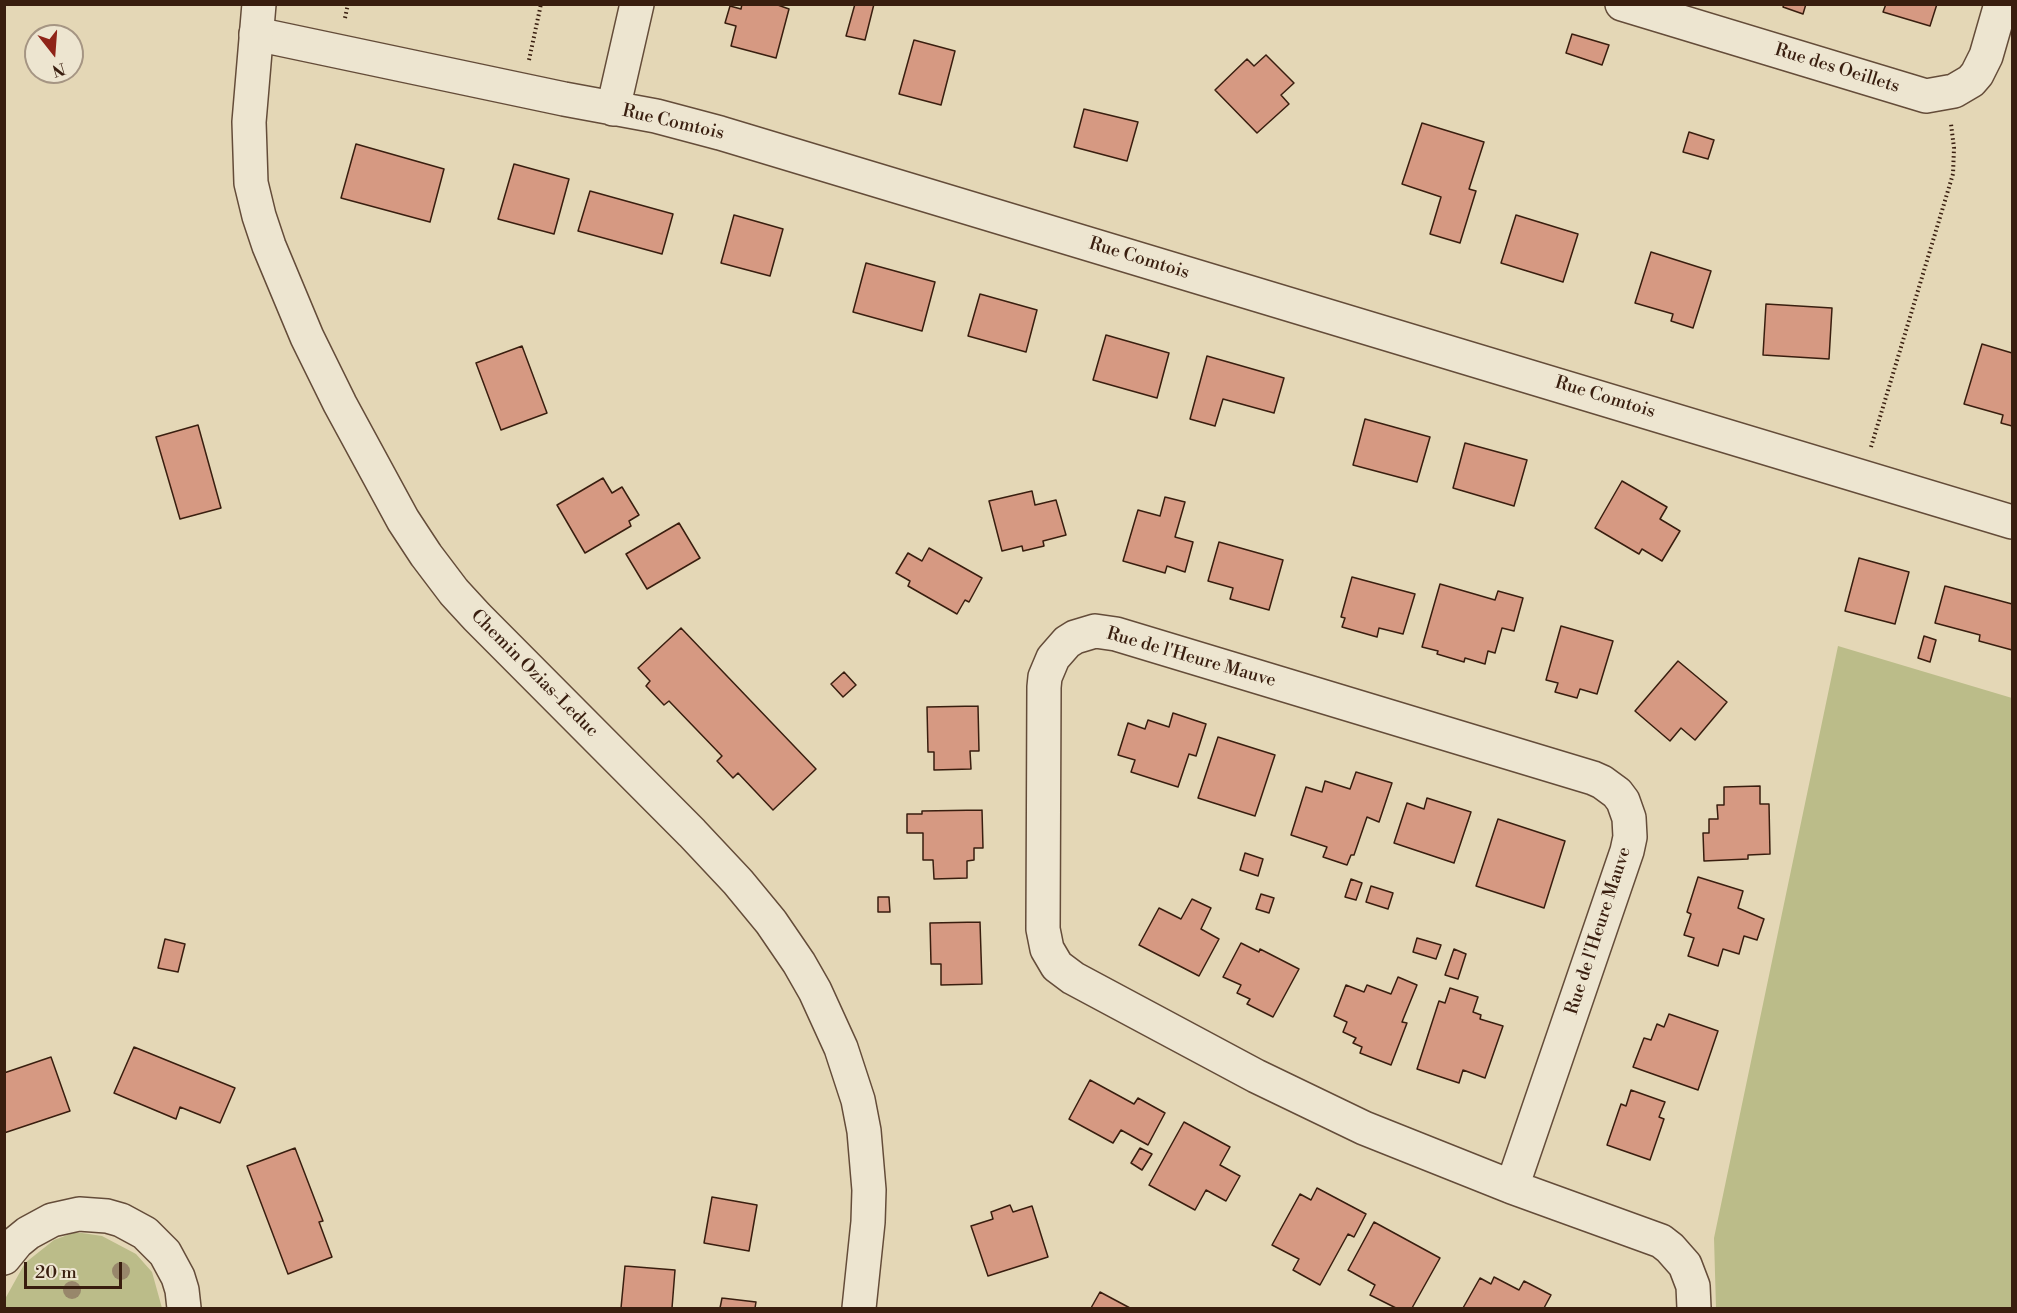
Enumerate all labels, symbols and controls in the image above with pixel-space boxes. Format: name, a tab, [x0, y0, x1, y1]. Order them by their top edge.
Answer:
north arrow	[24, 24, 84, 84]
street label: Rue des Oeillets	[1772, 40, 1902, 98]
text: N	[50, 58, 68, 81]
street label: Rue Comtois	[620, 101, 726, 145]
street label: Rue Comtois	[1086, 233, 1192, 285]
street label: Rue Comtois	[1552, 372, 1658, 424]
street label: Chemin Ozias-Leduc	[466, 606, 602, 742]
street label: Rue de l'Heure Mauve	[1104, 623, 1278, 693]
street label: Rue de l'Heure Mauve	[1562, 844, 1636, 1018]
scale bar	[27, 1250, 124, 1288]
text: 20 m	[35, 1261, 77, 1284]

